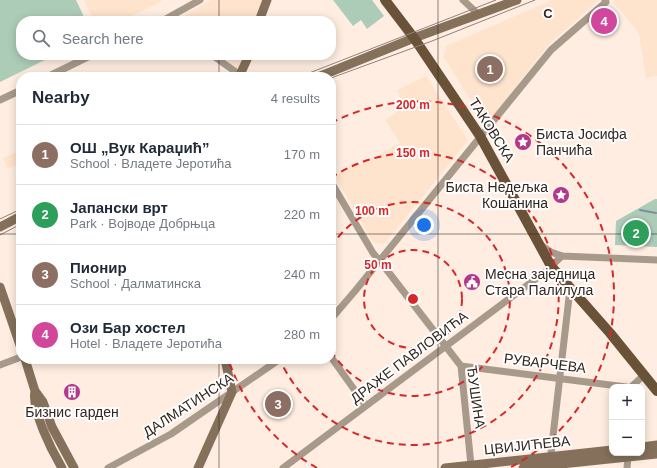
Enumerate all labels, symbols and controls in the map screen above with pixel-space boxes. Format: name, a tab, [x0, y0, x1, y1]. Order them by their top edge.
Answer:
text: C	[543, 6, 553, 21]
pin: 4	[591, 6, 617, 36]
search box	[16, 16, 336, 60]
icon: search	[30, 27, 52, 49]
text: Search here	[62, 30, 144, 47]
pin: 1	[477, 54, 503, 84]
text: Nearby	[32, 88, 90, 107]
text: 4 results	[271, 91, 320, 106]
street label: ТАКОВСКА	[466, 95, 518, 166]
text: 200 m	[396, 98, 430, 112]
place label: Биста Јосифа Панчића	[536, 126, 627, 158]
place icon: Биста Јосифа Панчића	[513, 132, 533, 152]
text: ОШ „Вук Караџић”	[70, 139, 209, 156]
text: 150 m	[396, 146, 430, 160]
text: 1	[41, 147, 49, 162]
text: 170 m	[284, 147, 320, 162]
text: School · Владете Јеротића	[70, 156, 231, 171]
place label: Биста Недељка Кошанина	[446, 179, 548, 211]
place icon: Биста Недељка Кошанина	[551, 185, 571, 205]
text: Јапански врт	[70, 199, 168, 216]
text: 100 m	[355, 204, 389, 218]
text: 2	[41, 207, 49, 222]
text: 220 m	[284, 207, 320, 222]
your location	[414, 215, 434, 235]
text: Park · Војводе Добрњца	[70, 216, 215, 231]
pin: 2	[623, 218, 649, 248]
text: 50 m	[364, 258, 392, 272]
text: Пионир	[70, 259, 127, 276]
place label: Месна заједница Стара Палилула	[485, 266, 596, 298]
text: 3	[41, 267, 49, 282]
text: 240 m	[284, 267, 320, 282]
public building icon: Месна заједница Стара Палилула	[462, 272, 482, 292]
text: School · Далматинска	[70, 276, 201, 291]
centre of rings	[406, 292, 420, 306]
street label: ДРАЖЕ ПАВЛОВИЋА	[347, 307, 471, 406]
text: Ози Бар хостел	[70, 319, 185, 336]
text: 4	[41, 327, 49, 342]
text: 280 m	[284, 327, 320, 342]
text: Hotel · Владете Јеротића	[70, 336, 222, 351]
street label: РУВАРЧЕВА	[503, 350, 587, 376]
street label: ЂУШИНА	[464, 365, 488, 430]
street label: ДАЛМАТИНСКА	[140, 369, 237, 440]
building icon: Бизнис гарден	[62, 382, 82, 402]
map controls	[609, 384, 645, 456]
button: +	[609, 384, 645, 420]
pin: 3	[265, 389, 291, 419]
place label: Бизнис гарден	[25, 404, 119, 420]
button: −	[609, 420, 645, 456]
street label: ЦВИЈИЋЕВА	[483, 432, 571, 457]

